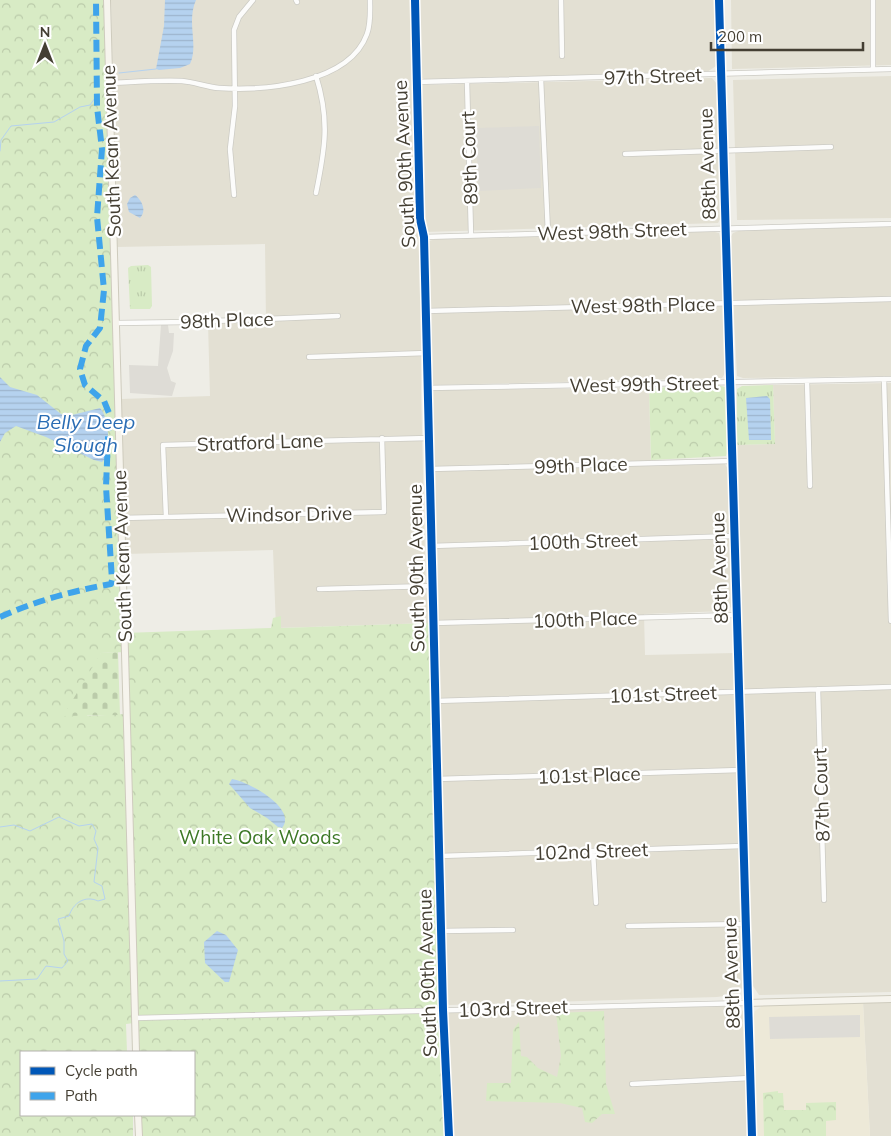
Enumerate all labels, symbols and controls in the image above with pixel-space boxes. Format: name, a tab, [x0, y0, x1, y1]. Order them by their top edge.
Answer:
north arrow	[20, 20, 70, 70]
scale bar	[711, 20, 864, 52]
text: N	[40, 23, 50, 41]
text: 200 m	[718, 27, 762, 46]
street label: 97th Street	[604, 62, 703, 90]
street label: South Kean Avenue	[96, 65, 126, 237]
street label: South 90th Avenue	[388, 79, 420, 249]
street label: 88th Avenue	[693, 108, 721, 220]
street label: 89th Court	[455, 110, 483, 205]
street label: West 98th Street	[537, 216, 687, 246]
street label: West 98th Place	[570, 292, 716, 318]
street label: 98th Place	[180, 306, 274, 334]
street label: West 99th Street	[569, 371, 719, 397]
water label: Belly Deep Slough	[37, 409, 135, 457]
street label: Stratford Lane	[196, 428, 324, 456]
street label: 99th Place	[534, 451, 628, 479]
street label: South Kean Avenue	[107, 470, 137, 642]
street label: South 90th Avenue	[403, 484, 429, 652]
street label: Windsor Drive	[226, 501, 352, 527]
street label: 88th Avenue	[705, 512, 733, 624]
street label: 100th Street	[528, 527, 638, 555]
street label: 100th Place	[532, 605, 638, 633]
street label: 101st Street	[609, 680, 718, 708]
street label: 87th Court	[807, 747, 835, 842]
street label: 101st Place	[537, 761, 641, 789]
park label: White Oak Woods	[179, 825, 341, 849]
street label: 102nd Street	[533, 837, 649, 865]
street label: South 90th Avenue	[412, 889, 442, 1057]
street label: 88th Avenue	[717, 917, 745, 1029]
street label: 103rd Street	[458, 994, 569, 1022]
legend	[20, 1051, 195, 1116]
text: Cycle path	[65, 1061, 138, 1080]
text: Path	[65, 1086, 97, 1105]

